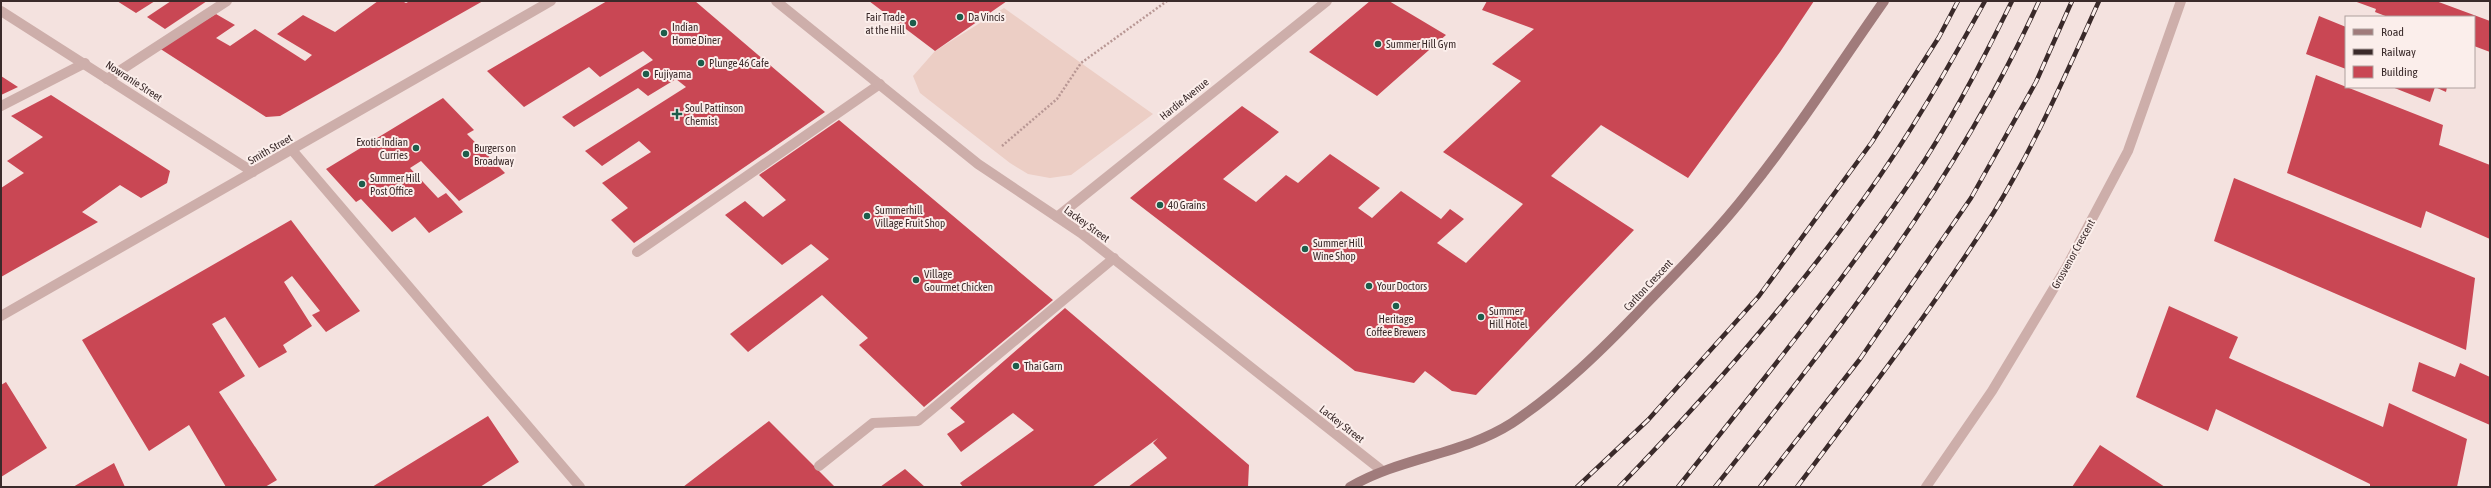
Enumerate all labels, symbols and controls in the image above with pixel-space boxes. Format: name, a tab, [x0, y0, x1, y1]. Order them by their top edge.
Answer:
place label: Fair Trade at the Hill	[865, 11, 905, 36]
place label: Da Vincis	[968, 11, 1005, 23]
marker: Da Vincis	[955, 12, 965, 22]
legend	[2345, 16, 2475, 88]
marker: Fair Trade at the Hill	[908, 18, 918, 28]
place label: Indian Home Diner	[672, 21, 721, 46]
text: Road	[2381, 25, 2404, 39]
marker: Indian Home Diner	[659, 28, 669, 38]
place label: Summer Hill Gym	[1386, 38, 1456, 50]
marker: Summer Hill Gym	[1373, 39, 1383, 49]
text: Railway	[2381, 45, 2416, 59]
place label: Plunge 46 Cafe	[709, 57, 769, 69]
street label: Nowranie Street	[104, 58, 164, 104]
marker: Plunge 46 Cafe	[696, 58, 706, 68]
text: Building	[2381, 65, 2419, 79]
place label: Fujiyama	[654, 68, 691, 80]
marker: Fujiyama	[641, 69, 651, 79]
street label: Hardie Avenue	[1157, 76, 1211, 122]
place label: Soul Pattinson Chemist	[685, 102, 743, 127]
marker: Soul Pattinson Chemist	[672, 109, 682, 119]
street label: Smith Street	[246, 131, 294, 167]
place label: Exotic Indian Curries	[356, 136, 408, 161]
place label: Burgers on Broadway	[474, 142, 516, 167]
marker: Exotic Indian Curries	[411, 143, 421, 153]
marker: Burgers on Broadway	[461, 149, 471, 159]
place label: Summer Hill Post Office	[370, 172, 420, 197]
marker: Summer Hill Post Office	[357, 179, 367, 189]
place label: 40 Grains	[1168, 199, 1206, 211]
marker: 40 Grains	[1155, 200, 1165, 210]
place label: Summerhill Village Fruit Shop	[875, 204, 945, 229]
street label: Lackey Street	[1062, 204, 1112, 244]
marker: Summerhill Village Fruit Shop	[862, 211, 872, 221]
street label: Grosvenor Crescent	[2049, 217, 2097, 291]
place label: Summer Hill Wine Shop	[1313, 237, 1363, 262]
marker: Summer Hill Wine Shop	[1300, 244, 1310, 254]
street label: Carlton Crescent	[1621, 257, 1675, 313]
place label: Village Gourmet Chicken	[924, 268, 993, 293]
marker: Village Gourmet Chicken	[911, 275, 921, 285]
place label: Your Doctors	[1377, 280, 1427, 292]
marker: Your Doctors	[1364, 281, 1374, 291]
marker: Heritage Coffee Brewers	[1391, 301, 1401, 311]
place label: Summer Hill Hotel	[1489, 305, 1528, 330]
marker: Summer Hill Hotel	[1476, 312, 1486, 322]
place label: Heritage Coffee Brewers	[1366, 313, 1426, 338]
place label: Thai Garn	[1024, 360, 1063, 372]
marker: Thai Garn	[1011, 361, 1021, 371]
street label: Lackey Street	[1317, 403, 1367, 445]

